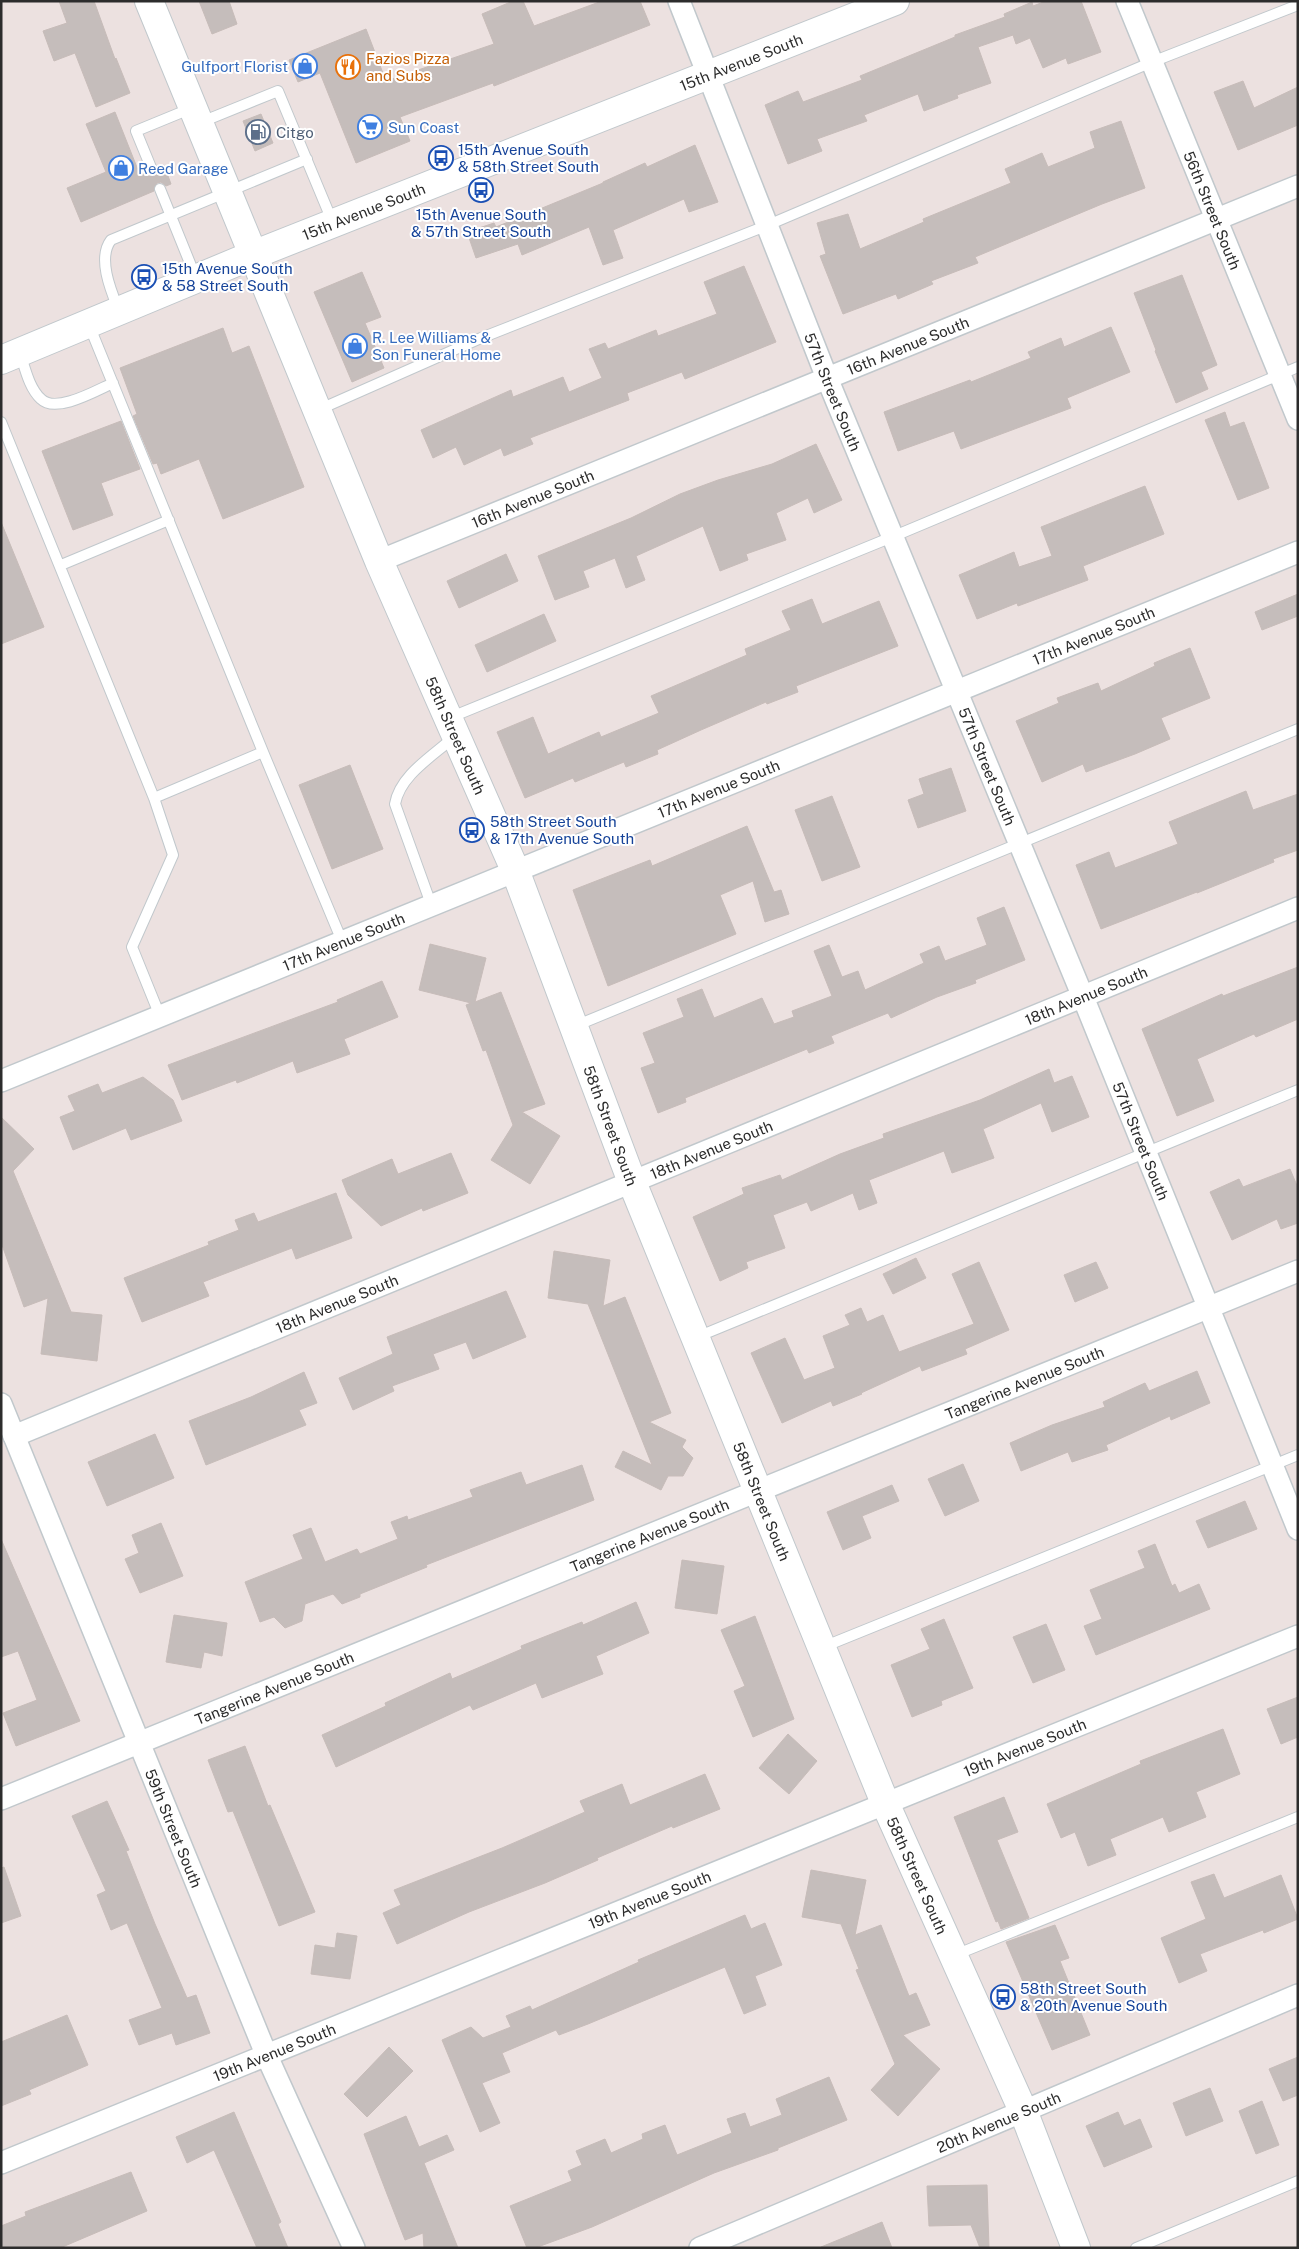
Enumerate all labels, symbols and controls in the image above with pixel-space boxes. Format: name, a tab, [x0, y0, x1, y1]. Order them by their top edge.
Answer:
street label: 15th Avenue South	[677, 30, 805, 94]
place label: Fazios Pizza and Subs	[366, 50, 450, 84]
shop icon: Gulfport Florist	[292, 53, 318, 79]
restaurant icon: Fazios Pizza and Subs	[335, 54, 361, 80]
place label: Gulfport Florist	[181, 58, 288, 75]
supermarket icon: Sun Coast	[357, 114, 383, 140]
fuel station icon: Citgo	[245, 119, 271, 145]
place label: Sun Coast	[388, 119, 459, 136]
place label: Citgo	[276, 124, 314, 141]
place label: 15th Avenue South & 58th Street South	[458, 141, 599, 175]
bus stop icon: 15th Avenue South & 58th Street South	[428, 145, 454, 171]
street label: 56th Street South	[1181, 148, 1244, 272]
shop icon: Reed Garage	[108, 155, 134, 181]
place label: Reed Garage	[138, 160, 228, 177]
bus stop icon: 15th Avenue South & 57th Street South	[468, 177, 494, 203]
street label: 15th Avenue South	[300, 179, 428, 243]
place label: 15th Avenue South & 57th Street South	[411, 206, 551, 240]
place label: 15th Avenue South & 58 Street South	[162, 260, 293, 294]
bus stop icon: 15th Avenue South & 58 Street South	[131, 264, 157, 290]
street label: 16th Avenue South	[844, 313, 971, 378]
place label: R. Lee Williams & Son Funeral Home	[372, 329, 501, 363]
street label: 57th Street South	[802, 330, 865, 453]
shop icon: R. Lee Williams & Son Funeral Home	[342, 333, 368, 359]
street label: 16th Avenue South	[469, 466, 596, 531]
street label: 17th Avenue South	[1030, 603, 1157, 668]
street label: 58th Street South	[422, 674, 489, 797]
street label: 57th Street South	[956, 705, 1019, 828]
street label: 17th Avenue South	[655, 756, 782, 821]
place label: 58th Street South & 17th Avenue South	[490, 813, 634, 847]
bus stop icon: 58th Street South & 17th Avenue South	[459, 817, 485, 843]
street label: 17th Avenue South	[280, 909, 407, 974]
street label: 18th Avenue South	[1022, 962, 1150, 1028]
street label: 58th Street South	[581, 1063, 641, 1188]
street label: 57th Street South	[1110, 1079, 1173, 1202]
street label: 18th Avenue South	[648, 1117, 775, 1182]
street label: 18th Avenue South	[273, 1271, 401, 1336]
street label: Tangerine Avenue South	[943, 1342, 1106, 1422]
street label: 58th Street South	[730, 1439, 794, 1563]
street label: Tangerine Avenue South	[567, 1495, 731, 1575]
street label: Tangerine Avenue South	[192, 1648, 356, 1728]
street label: 19th Avenue South	[961, 1715, 1088, 1779]
street label: 59th Street South	[142, 1766, 206, 1890]
street label: 58th Street South	[884, 1814, 951, 1937]
street label: 19th Avenue South	[586, 1867, 713, 1932]
place label: 58th Street South & 20th Avenue South	[1020, 1980, 1167, 2014]
bus stop icon: 58th Street South & 20th Avenue South	[990, 1984, 1016, 2010]
street label: 19th Avenue South	[211, 2020, 338, 2084]
street label: 20th Avenue South	[934, 2088, 1063, 2156]

